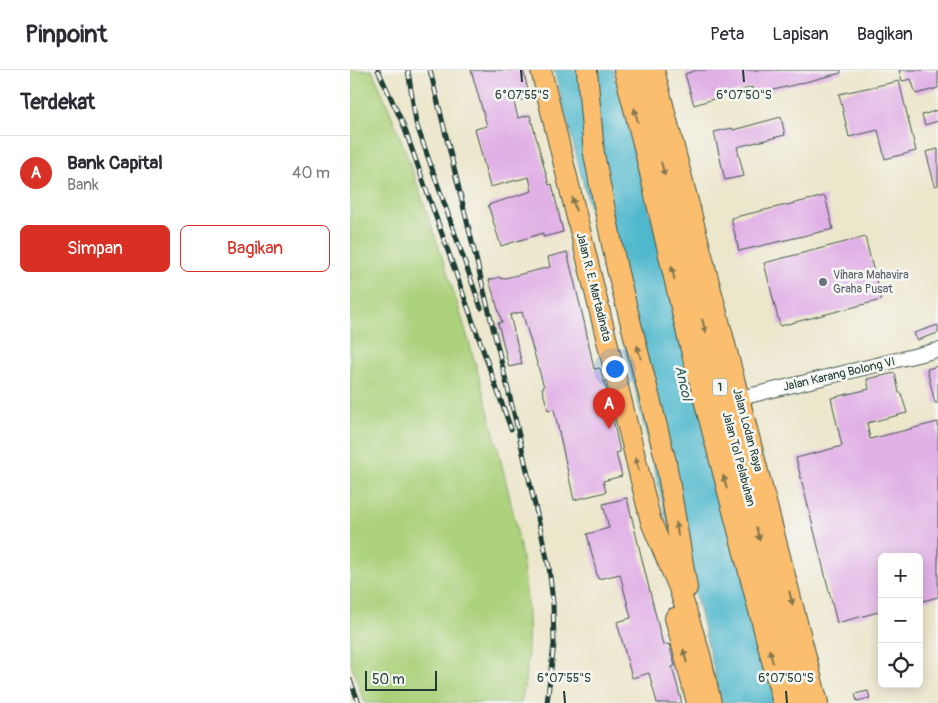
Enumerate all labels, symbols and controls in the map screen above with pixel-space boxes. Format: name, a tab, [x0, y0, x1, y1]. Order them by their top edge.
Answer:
text: Pinpoint	[25, 20, 107, 49]
text: Peta	[710, 23, 744, 46]
text: Lapisan	[772, 23, 829, 46]
text: Bagikan	[857, 23, 913, 46]
text: 6°07'55"S	[495, 88, 549, 103]
text: 6°07'50"S	[716, 88, 772, 103]
text: Terdekat	[20, 89, 95, 116]
one-way arrow	[632, 107, 640, 122]
text: Bank Capital	[67, 151, 163, 175]
one-way arrow	[660, 161, 668, 176]
text: A	[31, 163, 41, 183]
text: 40 m	[292, 163, 330, 183]
text: Bank	[67, 175, 99, 195]
one-way arrow	[570, 196, 578, 211]
button: Simpan	[20, 225, 170, 272]
button: Bagikan	[180, 225, 330, 272]
street label: Jalan R. E. Martadinata	[573, 231, 614, 344]
one-way arrow	[669, 266, 677, 281]
place label: Vihara Mahavira Graha Pusat	[833, 268, 909, 297]
marker: Vihara Mahavira Graha Pusat	[817, 276, 829, 288]
one-way arrow	[700, 318, 708, 333]
one-way arrow	[634, 344, 642, 359]
street label: Jalan Karang Bolong VI	[781, 354, 897, 395]
your location	[602, 356, 628, 382]
water label: Ancol	[671, 364, 696, 404]
road number: 1	[712, 378, 728, 396]
street label: Jalan Lodan Raya	[729, 387, 766, 474]
pin: A	[593, 388, 625, 429]
street label: Jalan Tol Pelabuhan	[719, 410, 758, 508]
one-way arrow	[633, 456, 641, 471]
one-way arrow	[721, 474, 729, 489]
one-way arrow	[673, 521, 681, 537]
one-way arrow	[754, 526, 762, 541]
map controls	[878, 553, 923, 688]
button: +	[878, 553, 923, 598]
one-way arrow	[787, 590, 795, 605]
button: −	[878, 598, 923, 643]
button: locate	[878, 643, 923, 688]
one-way arrow	[681, 648, 689, 663]
one-way arrow	[767, 648, 775, 663]
scale bar	[365, 668, 438, 691]
text: 50 m	[372, 671, 405, 688]
text: 6°07'55"S	[537, 671, 591, 686]
text: 6°07'50"S	[758, 671, 814, 686]

